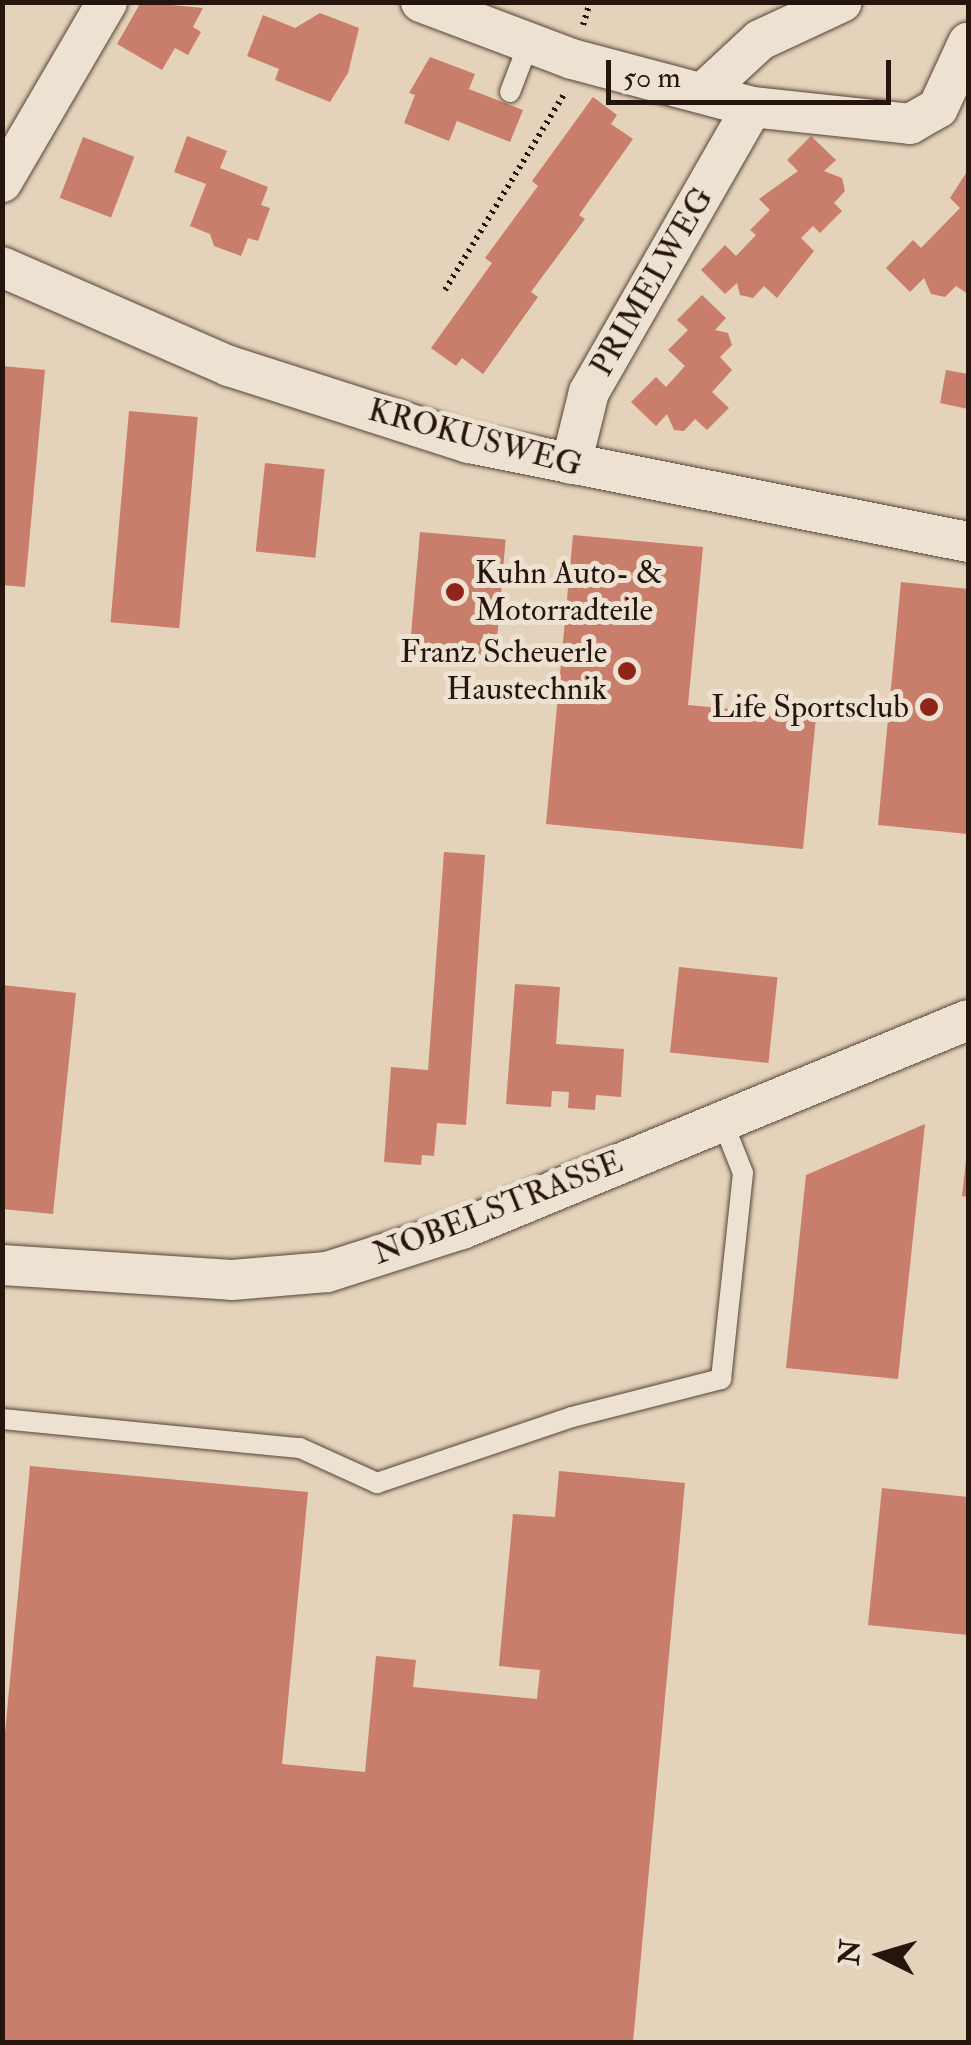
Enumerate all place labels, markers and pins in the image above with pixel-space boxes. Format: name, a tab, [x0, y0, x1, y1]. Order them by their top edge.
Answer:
place label: Kuhn Auto- & Motorradteile	[475, 555, 663, 630]
marker: Kuhn Auto- & Motorradteile	[444, 581, 466, 603]
place label: Franz Scheuerle Haustechnik	[400, 634, 607, 709]
marker: Franz Scheuerle Haustechnik	[616, 660, 638, 682]
place label: Life Sportsclub	[711, 688, 909, 726]
marker: Life Sportsclub	[918, 696, 940, 718]

